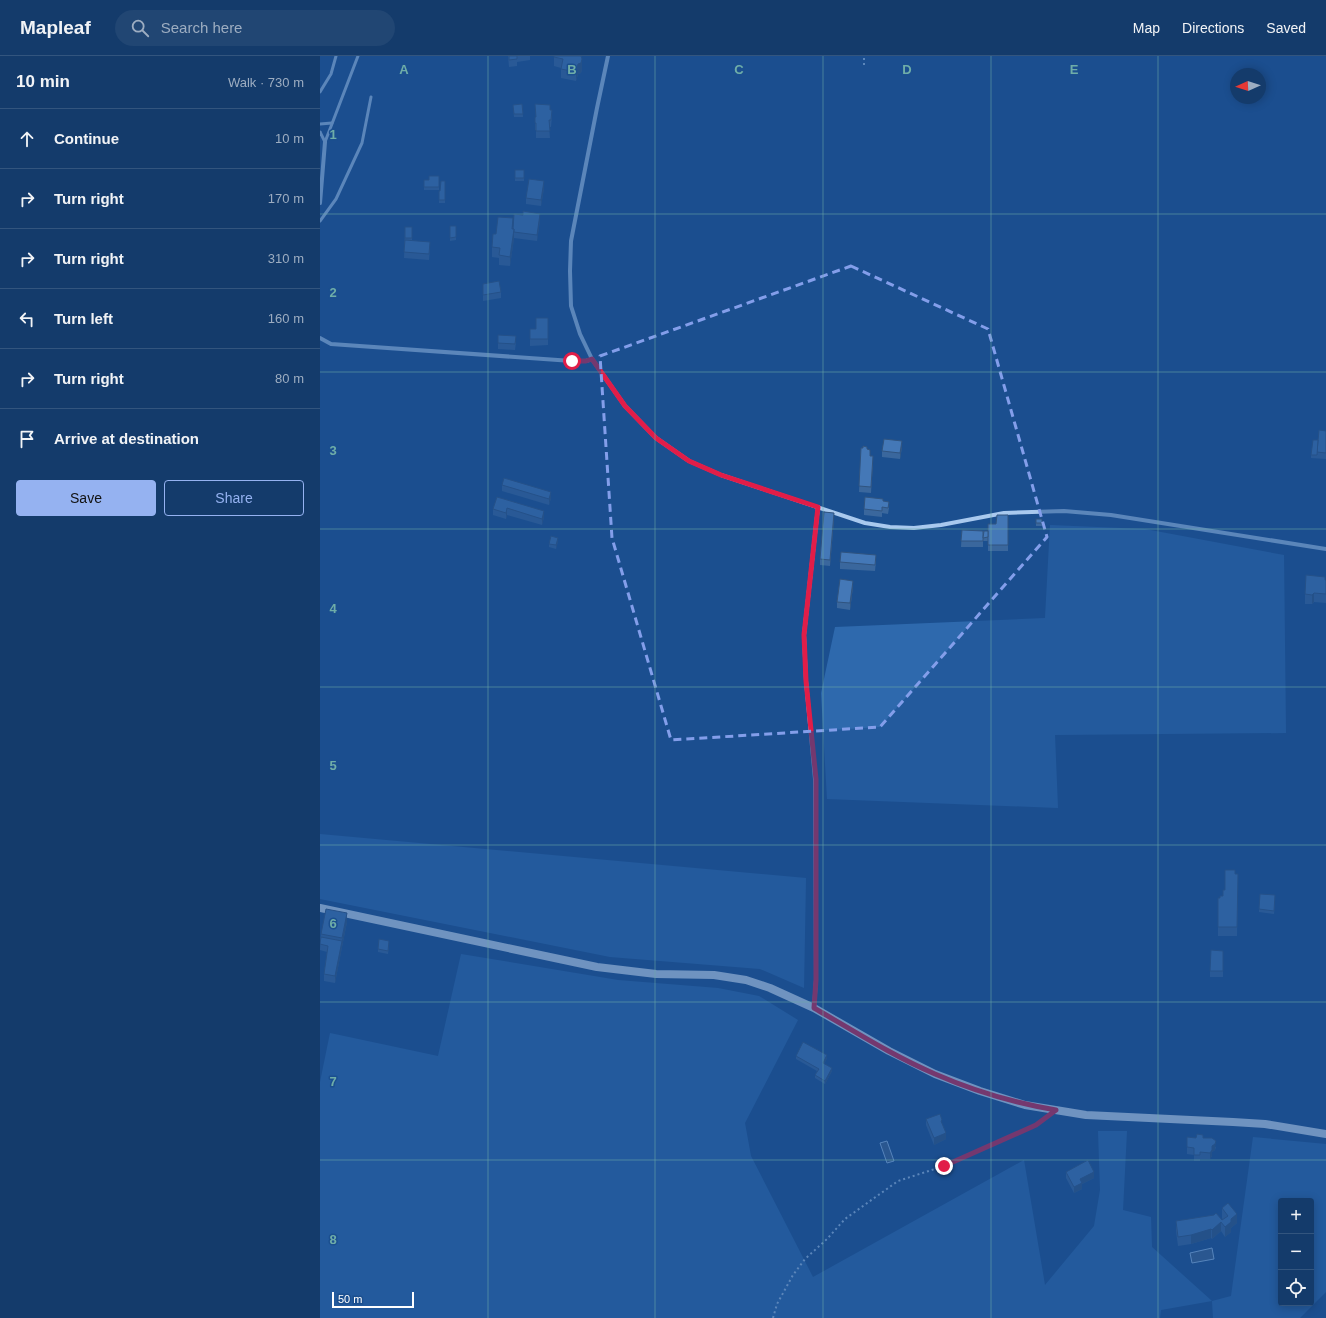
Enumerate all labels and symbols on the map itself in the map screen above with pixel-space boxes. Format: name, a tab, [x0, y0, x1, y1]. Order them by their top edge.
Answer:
text: A	[399, 62, 409, 77]
text: B	[567, 62, 577, 77]
text: C	[734, 62, 744, 77]
text: D	[902, 62, 912, 77]
text: E	[1070, 62, 1079, 77]
north arrow	[1230, 68, 1266, 104]
text: 1	[329, 127, 337, 142]
text: 2	[329, 285, 337, 300]
route start	[563, 352, 581, 370]
text: 3	[329, 443, 337, 458]
text: 4	[329, 601, 337, 616]
text: 5	[329, 758, 337, 773]
text: 6	[329, 916, 337, 931]
text: 7	[329, 1074, 337, 1089]
route end	[935, 1157, 953, 1175]
text: 8	[329, 1232, 337, 1247]
scale bar	[332, 1290, 414, 1309]

